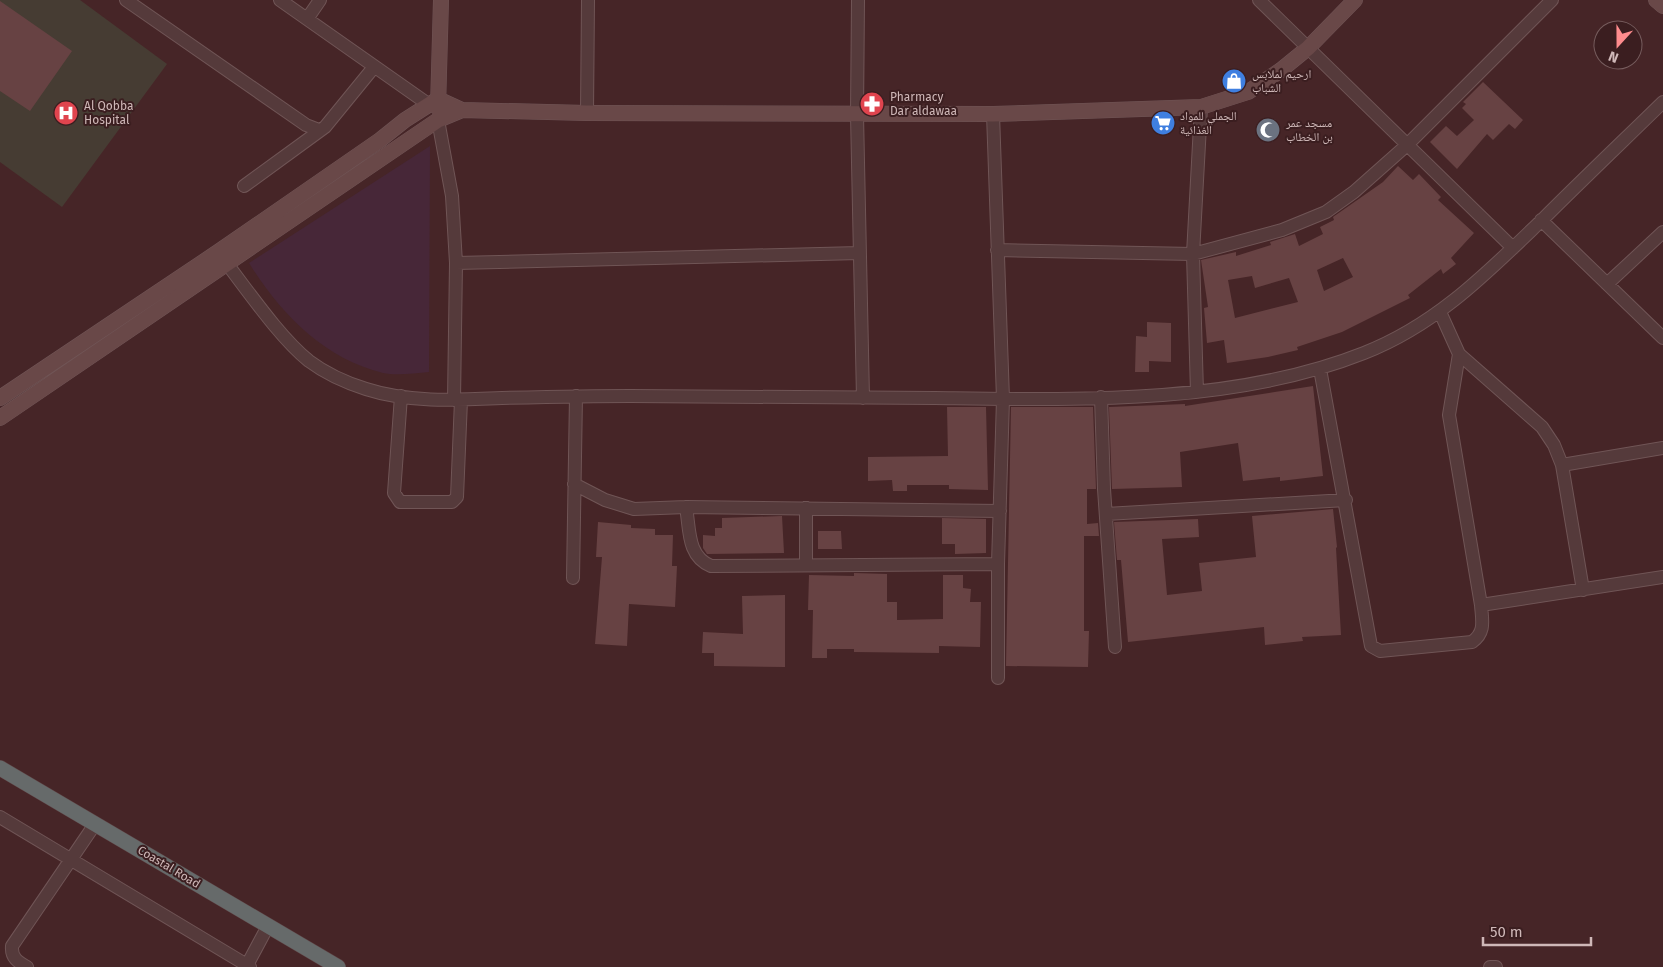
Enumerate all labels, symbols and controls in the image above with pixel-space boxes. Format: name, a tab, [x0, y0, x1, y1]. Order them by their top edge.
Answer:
north arrow	[1593, 20, 1643, 70]
text: N	[1606, 47, 1621, 66]
place label: ارحيم لملابس الشباب	[1252, 67, 1311, 95]
shop icon: ارحيم لملابس الشباب	[1221, 68, 1247, 94]
place label: Pharmacy Dar aldawaa	[890, 90, 957, 118]
pharmacy icon: Pharmacy Dar aldawaa	[859, 91, 885, 117]
place label: Al Qobba Hospital	[84, 99, 134, 127]
hospital icon: Al Qobba Hospital	[53, 100, 79, 126]
place label: الجملي للمواد الغذائية	[1180, 109, 1237, 137]
supermarket icon: الجملي للمواد الغذائية	[1150, 110, 1176, 136]
place label: مسجد عمر بن الخطاب	[1285, 116, 1333, 144]
mosque icon: مسجد عمر بن الخطاب	[1255, 117, 1281, 143]
street label: Coastal Road	[135, 843, 203, 891]
scale bar	[1483, 914, 1590, 946]
text: 50 m	[1490, 923, 1523, 941]

